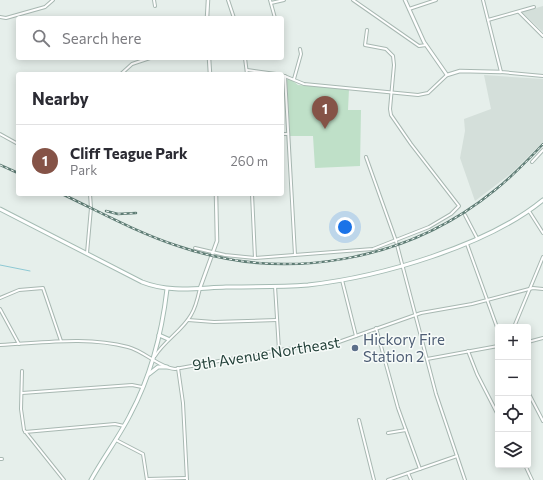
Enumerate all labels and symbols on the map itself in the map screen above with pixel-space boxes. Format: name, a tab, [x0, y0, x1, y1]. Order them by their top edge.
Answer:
pin: 1	[312, 96, 338, 129]
your location	[335, 217, 355, 237]
place label: Hickory Fire Station 2	[363, 330, 445, 365]
street label: 9th Avenue Northeast	[191, 332, 341, 374]
marker: Hickory Fire Station 2	[350, 343, 360, 353]

